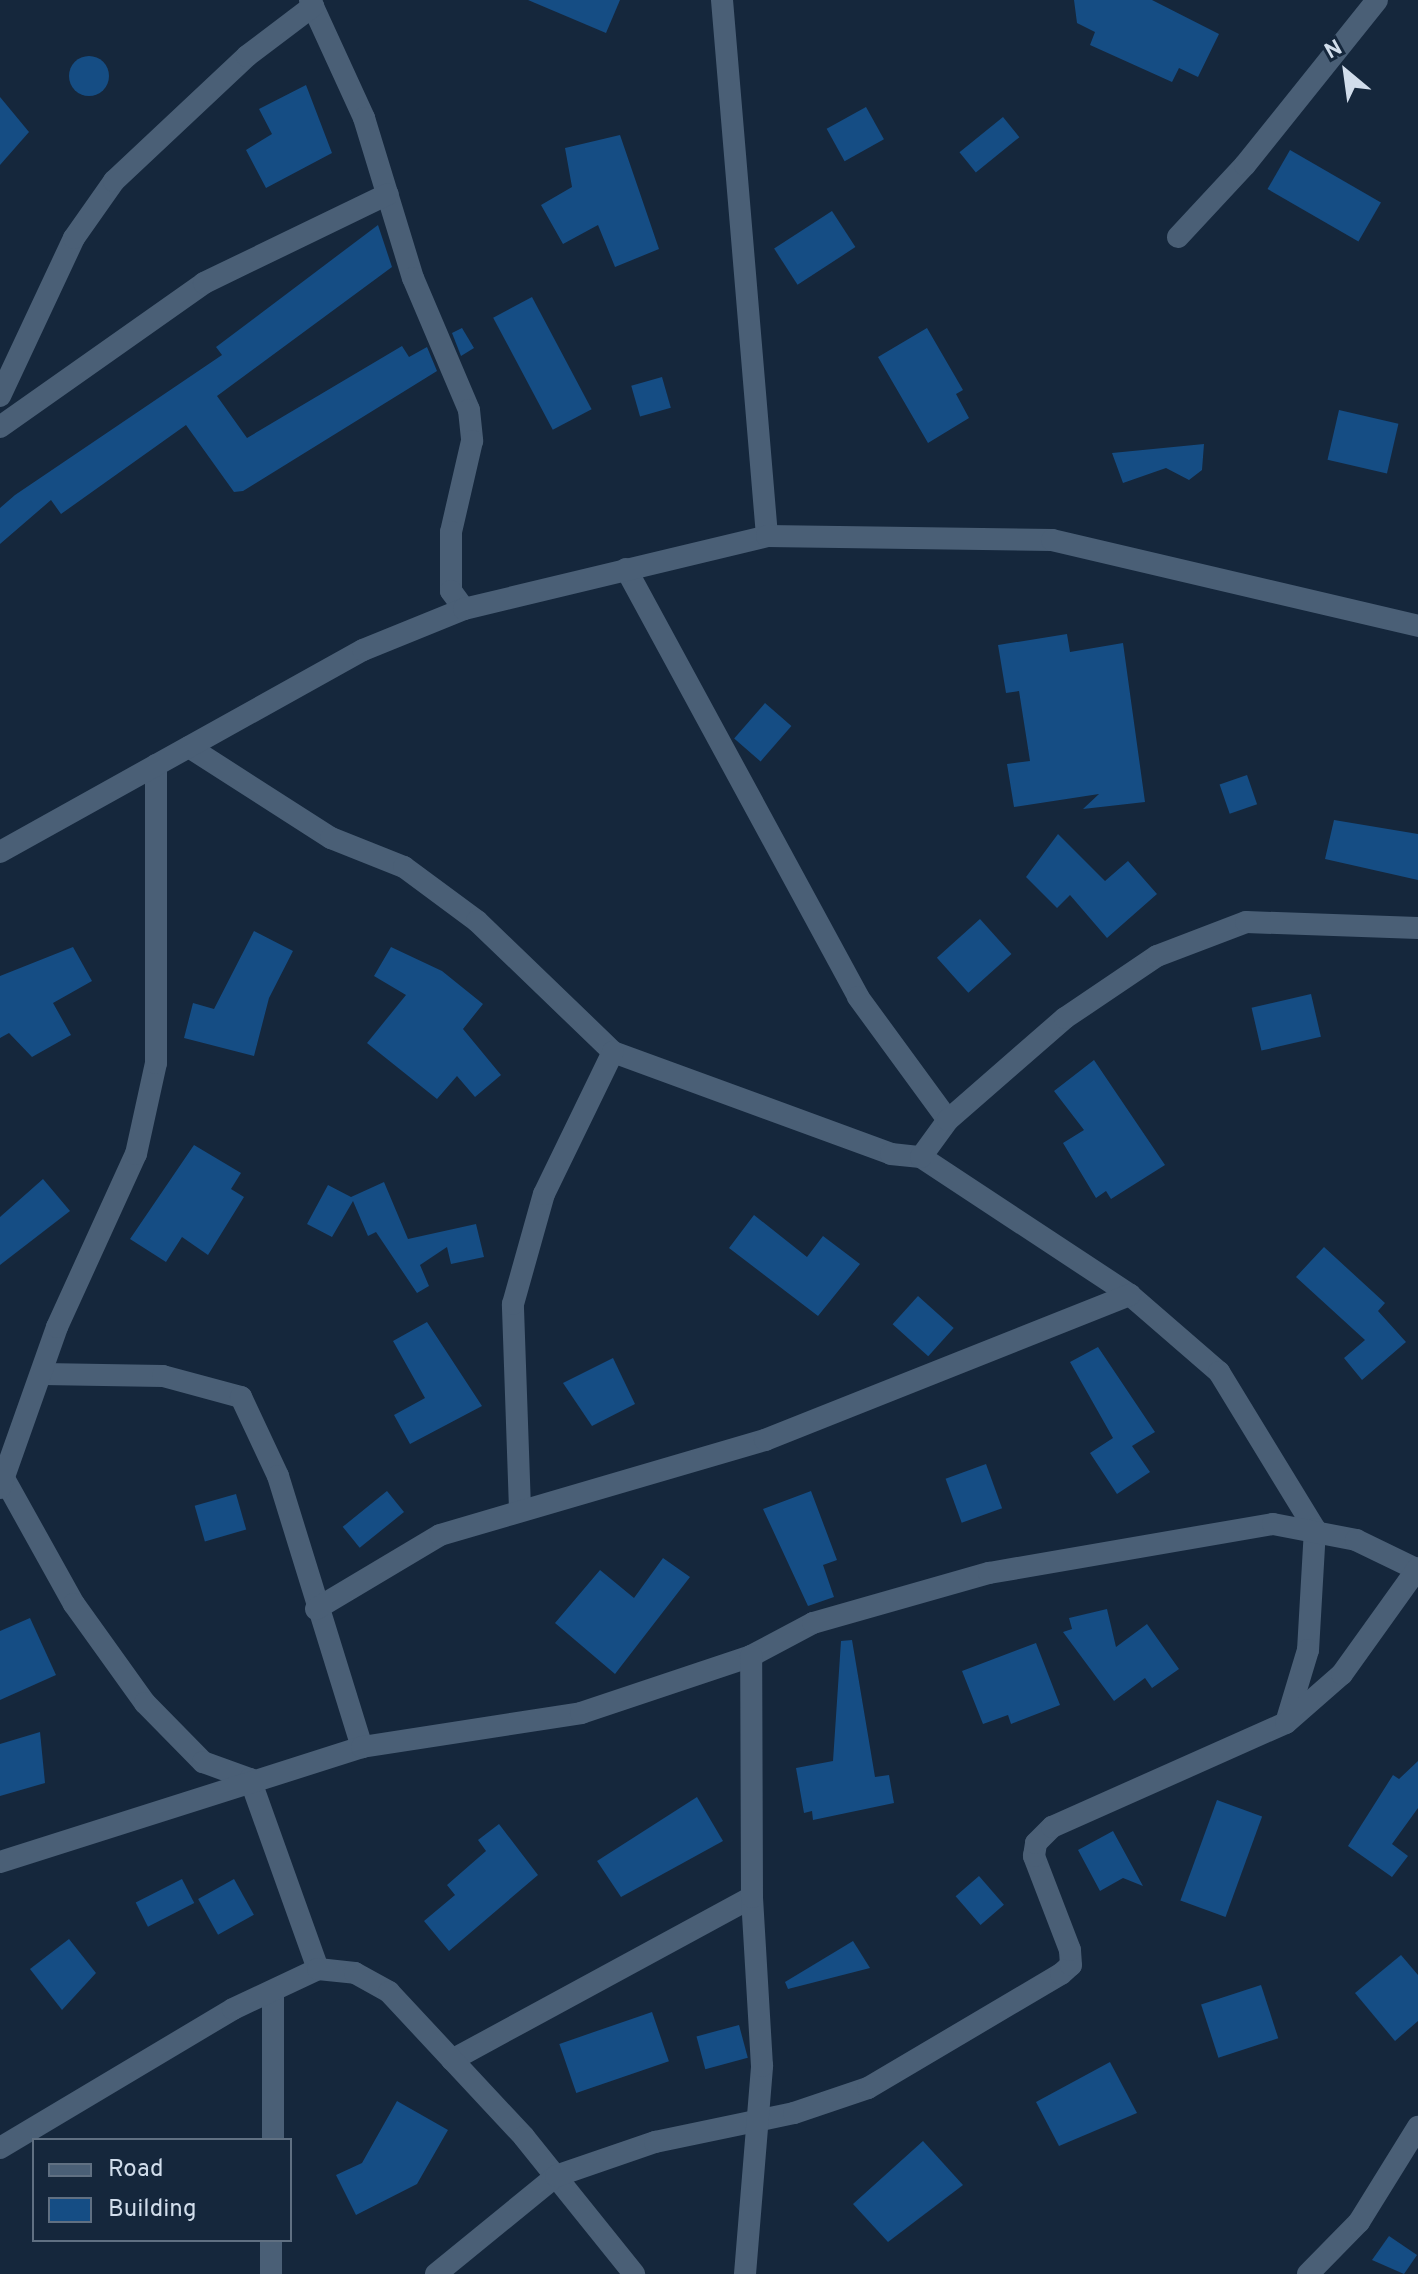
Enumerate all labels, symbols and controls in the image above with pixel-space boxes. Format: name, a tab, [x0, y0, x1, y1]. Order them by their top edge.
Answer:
north arrow	[1306, 32, 1386, 112]
text: N	[1321, 35, 1348, 66]
legend	[32, 2138, 292, 2242]
text: Road	[108, 2155, 164, 2185]
text: Building	[108, 2195, 197, 2225]

